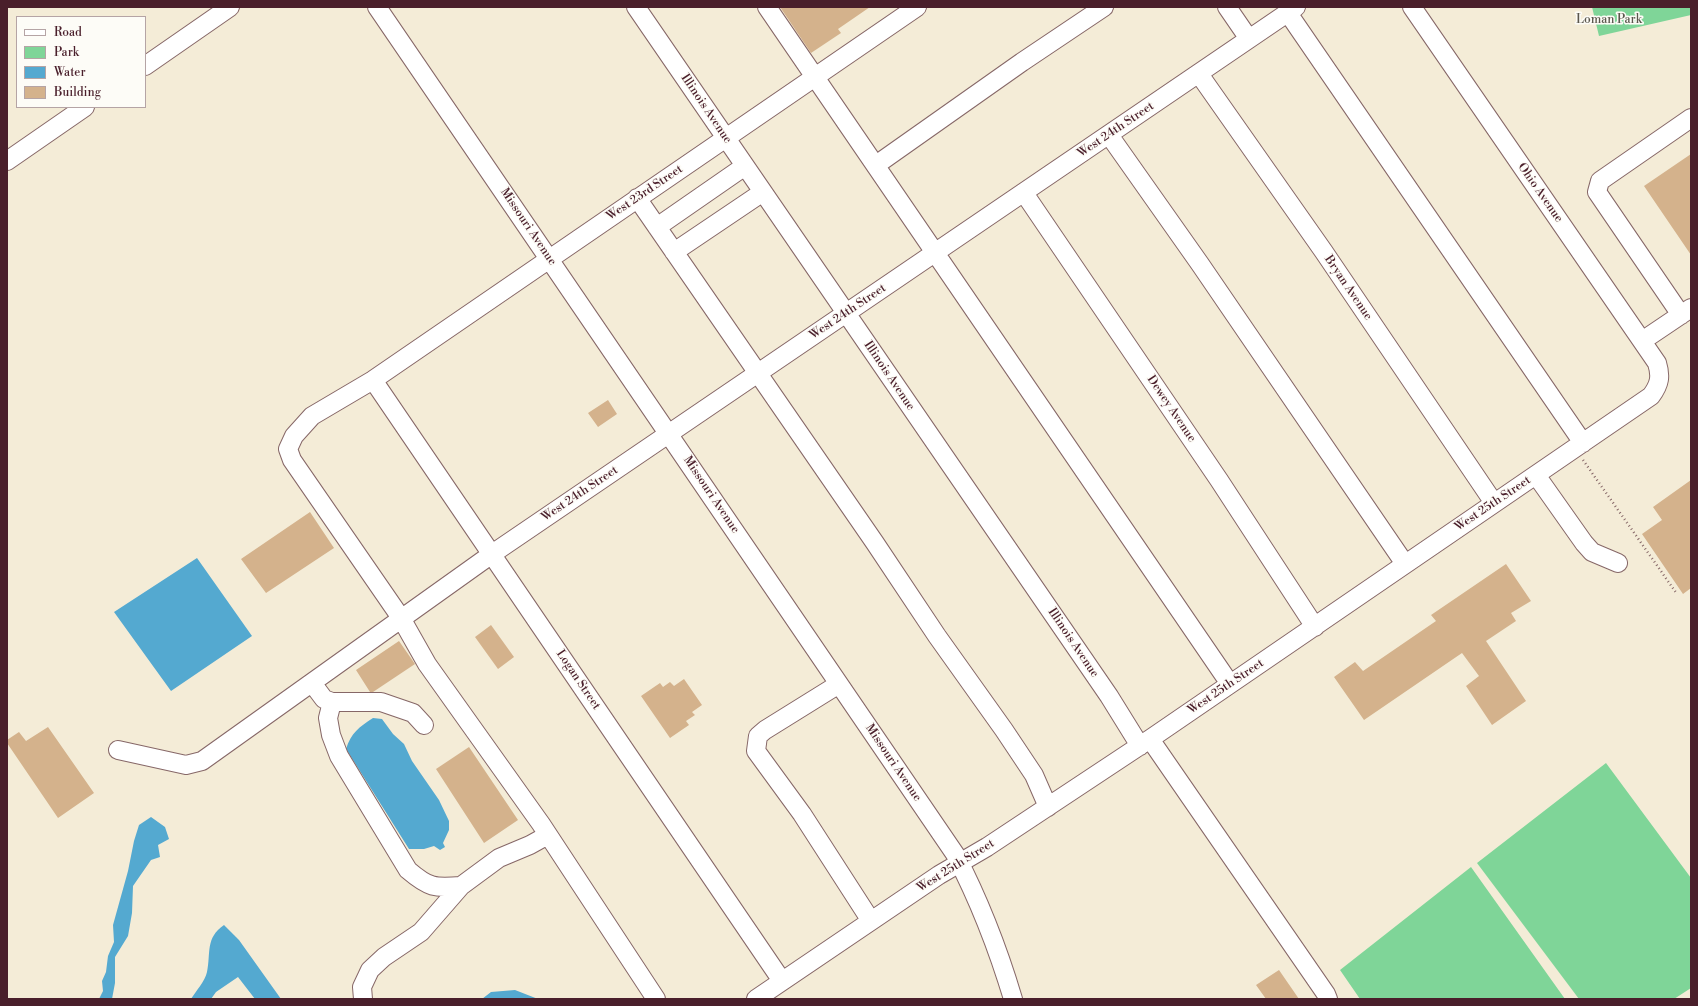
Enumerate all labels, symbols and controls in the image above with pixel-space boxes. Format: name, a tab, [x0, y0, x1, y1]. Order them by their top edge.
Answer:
park label: Loman Park	[1576, 13, 1642, 27]
legend	[16, 16, 146, 108]
text: Road	[54, 25, 82, 40]
text: Park	[54, 45, 79, 60]
text: Water	[54, 65, 86, 80]
street label: Illinois Avenue	[677, 72, 735, 146]
text: Building	[54, 85, 101, 100]
street label: West 24th Street	[1075, 99, 1157, 161]
street label: Ohio Avenue	[1514, 161, 1566, 225]
street label: West 23rd Street	[604, 162, 686, 224]
street label: Missouri Avenue	[497, 186, 559, 268]
street label: Bryan Avenue	[1321, 253, 1375, 323]
street label: West 24th Street	[807, 281, 889, 343]
street label: Illinois Avenue	[860, 339, 918, 413]
street label: Dewey Avenue	[1143, 373, 1199, 445]
street label: Missouri Avenue	[680, 454, 742, 536]
street label: West 24th Street	[539, 463, 621, 525]
street label: West 25th Street	[1452, 473, 1534, 535]
street label: Illinois Avenue	[1044, 606, 1102, 680]
street label: Logan Street	[553, 647, 603, 713]
street label: West 25th Street	[1185, 656, 1267, 718]
street label: Missouri Avenue	[862, 722, 924, 804]
street label: West 25th Street	[915, 836, 997, 896]

